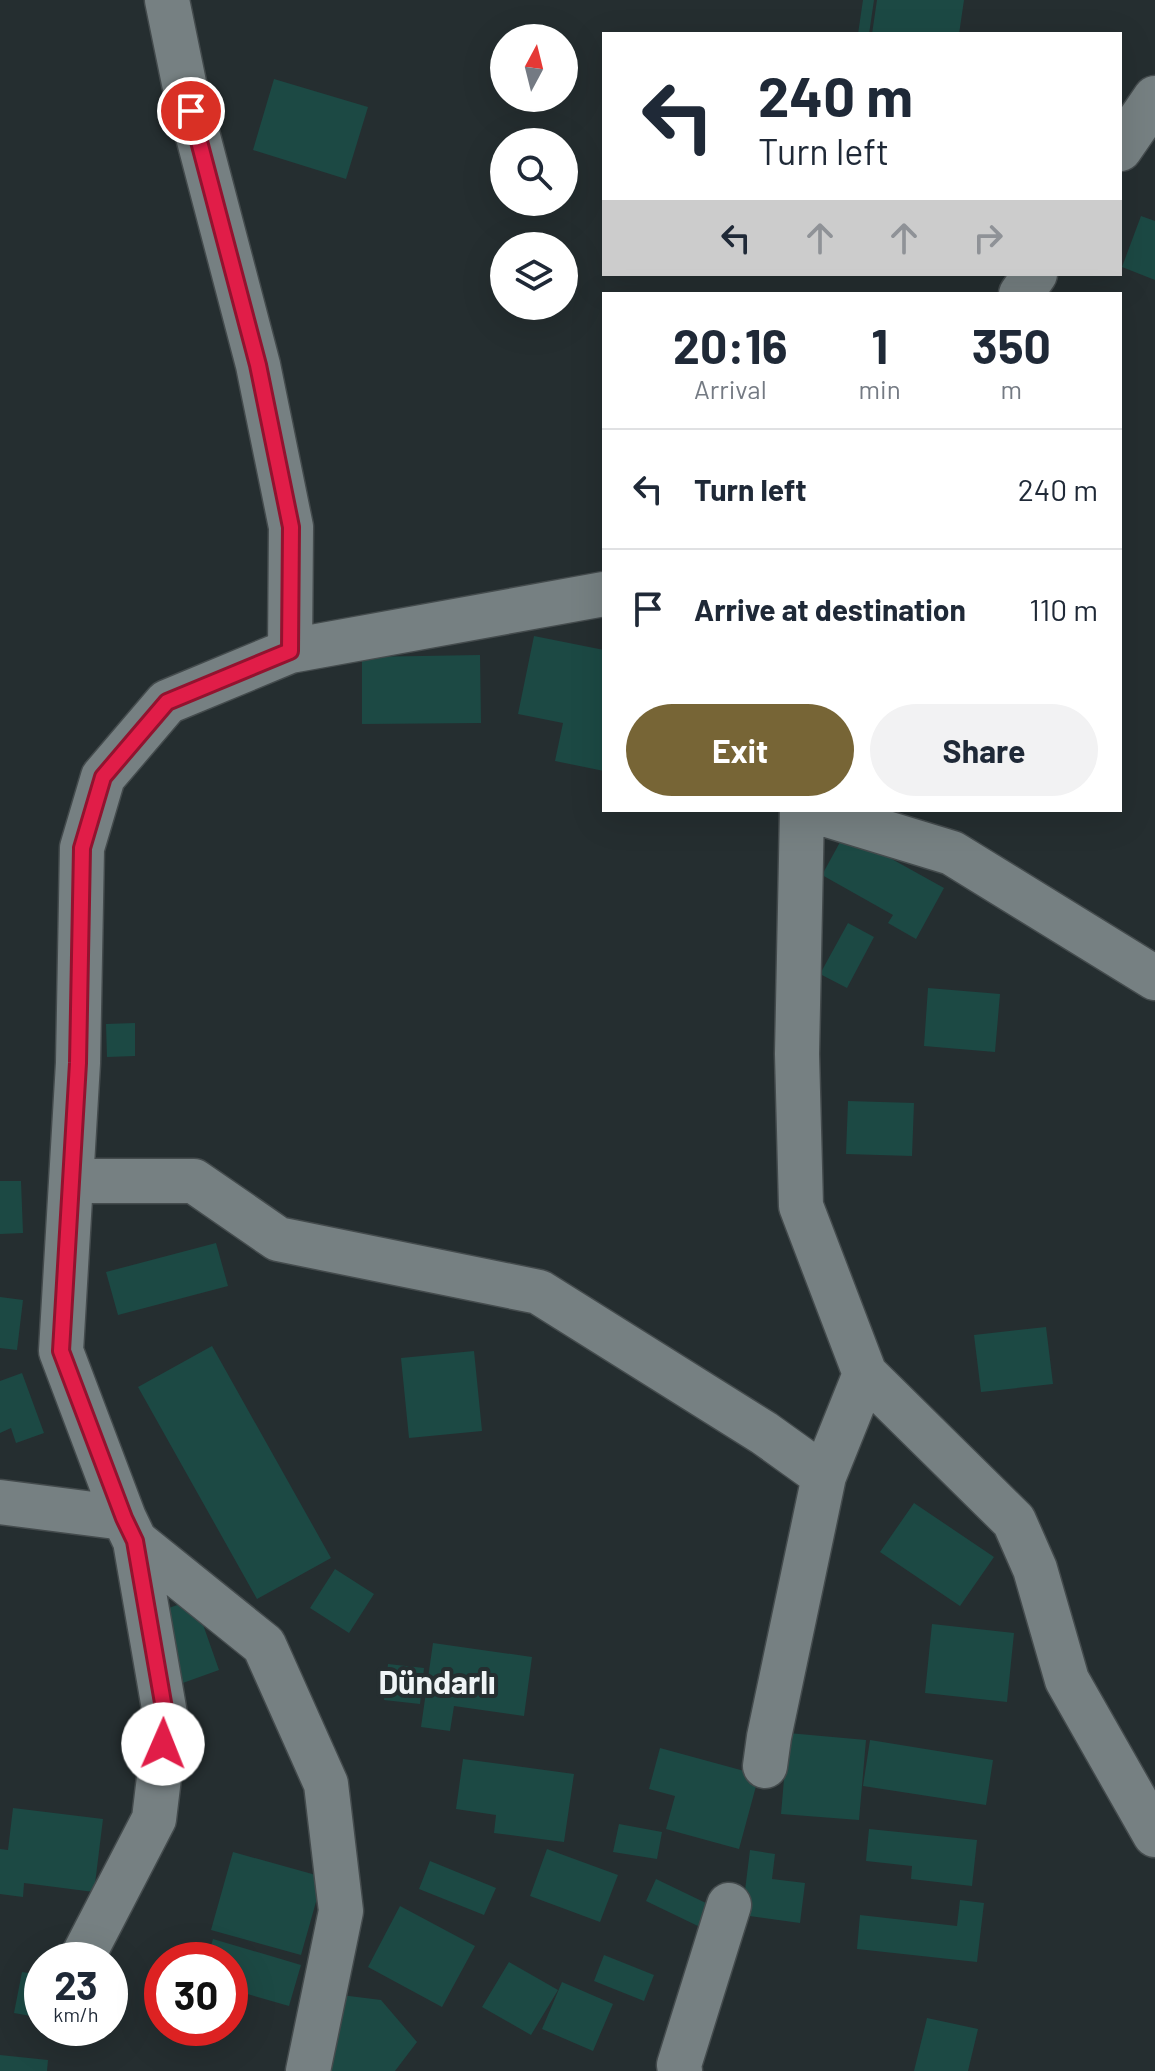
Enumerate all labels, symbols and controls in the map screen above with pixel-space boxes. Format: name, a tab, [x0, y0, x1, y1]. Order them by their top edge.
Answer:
north arrow	[490, 24, 578, 112]
map controls	[490, 24, 578, 320]
text: 240 m	[758, 61, 913, 128]
icon: left	[626, 64, 730, 168]
pin	[157, 77, 225, 145]
icon: arrive	[169, 89, 213, 133]
button: search	[490, 128, 578, 216]
text: Turn left	[758, 129, 889, 172]
icon: left	[714, 216, 758, 260]
icon: ahead	[798, 216, 842, 260]
icon: ahead	[882, 216, 926, 260]
icon: right	[966, 216, 1010, 260]
button: layers	[490, 232, 578, 320]
text: 20:16	[673, 316, 788, 374]
text: 1	[871, 316, 888, 374]
text: 350	[972, 316, 1051, 374]
text: Arrival	[694, 373, 767, 404]
text: min	[859, 373, 901, 404]
text: m	[1001, 373, 1022, 404]
icon: left	[626, 467, 670, 511]
text: Turn left	[694, 471, 807, 507]
text: 240 m	[1018, 471, 1098, 507]
icon: arrive	[626, 587, 670, 631]
text: Arrive at destination	[694, 591, 966, 627]
text: 110 m	[1029, 591, 1098, 627]
button: Exit	[626, 704, 854, 796]
button: Share	[870, 704, 1098, 796]
district label: Dündarlı	[378, 1662, 496, 1700]
position arrow	[121, 1702, 205, 1786]
speed limit sign: 30	[144, 1942, 248, 2046]
text: 23	[54, 1960, 98, 2008]
text: km/h	[53, 2002, 99, 2026]

